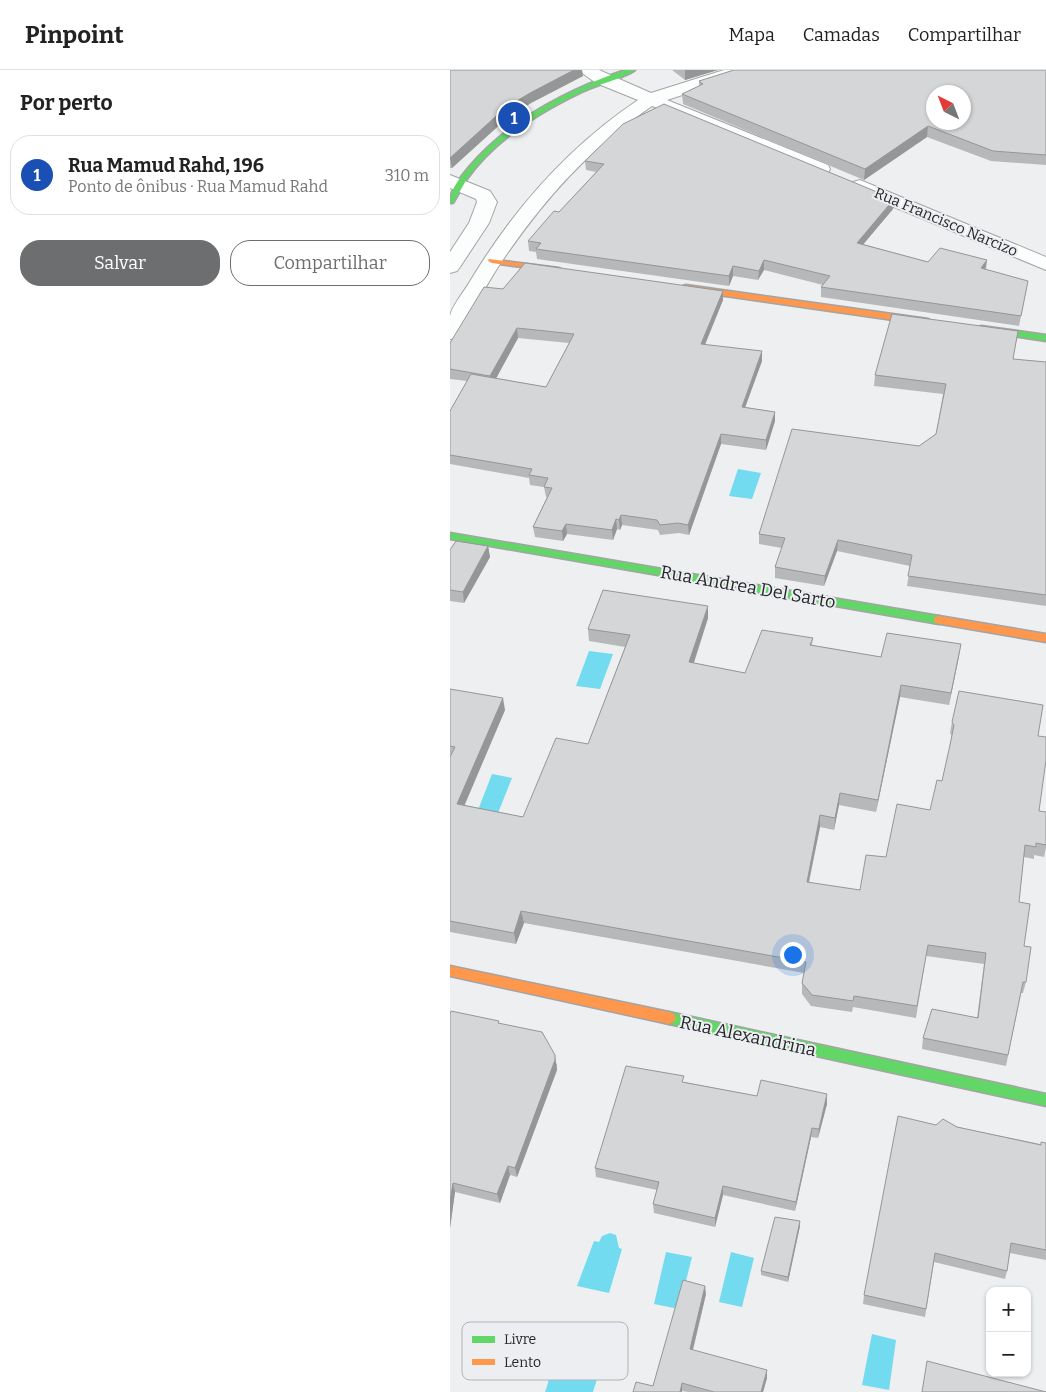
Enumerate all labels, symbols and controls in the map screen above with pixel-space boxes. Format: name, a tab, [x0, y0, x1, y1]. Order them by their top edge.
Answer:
text: Pinpoint	[25, 21, 124, 49]
text: Mapa	[729, 24, 775, 46]
text: Camadas	[803, 24, 880, 46]
text: Compartilhar	[908, 24, 1021, 46]
north arrow	[926, 85, 971, 130]
text: Por perto	[20, 90, 113, 116]
pin: 1	[498, 99, 530, 137]
text: Rua Mamud Rahd, 196	[68, 154, 264, 177]
text: 1	[34, 166, 40, 185]
text: 310 m	[385, 166, 429, 185]
text: Ponto de ônibus · Rua Mamud Rahd	[68, 177, 328, 196]
street label: Rua Francisco Narcizo	[871, 184, 1021, 260]
button: Salvar	[20, 240, 220, 286]
button: Compartilhar	[230, 240, 430, 286]
street label: Rua Andrea Del Sarto	[659, 561, 837, 613]
your location	[780, 942, 806, 968]
street label: Rua Alexandrina	[678, 1011, 818, 1061]
map controls	[986, 1287, 1031, 1377]
button: +	[986, 1287, 1031, 1332]
legend	[462, 1322, 628, 1380]
text: Livre	[504, 1331, 536, 1348]
button: −	[986, 1332, 1031, 1377]
text: Lento	[504, 1354, 541, 1371]

